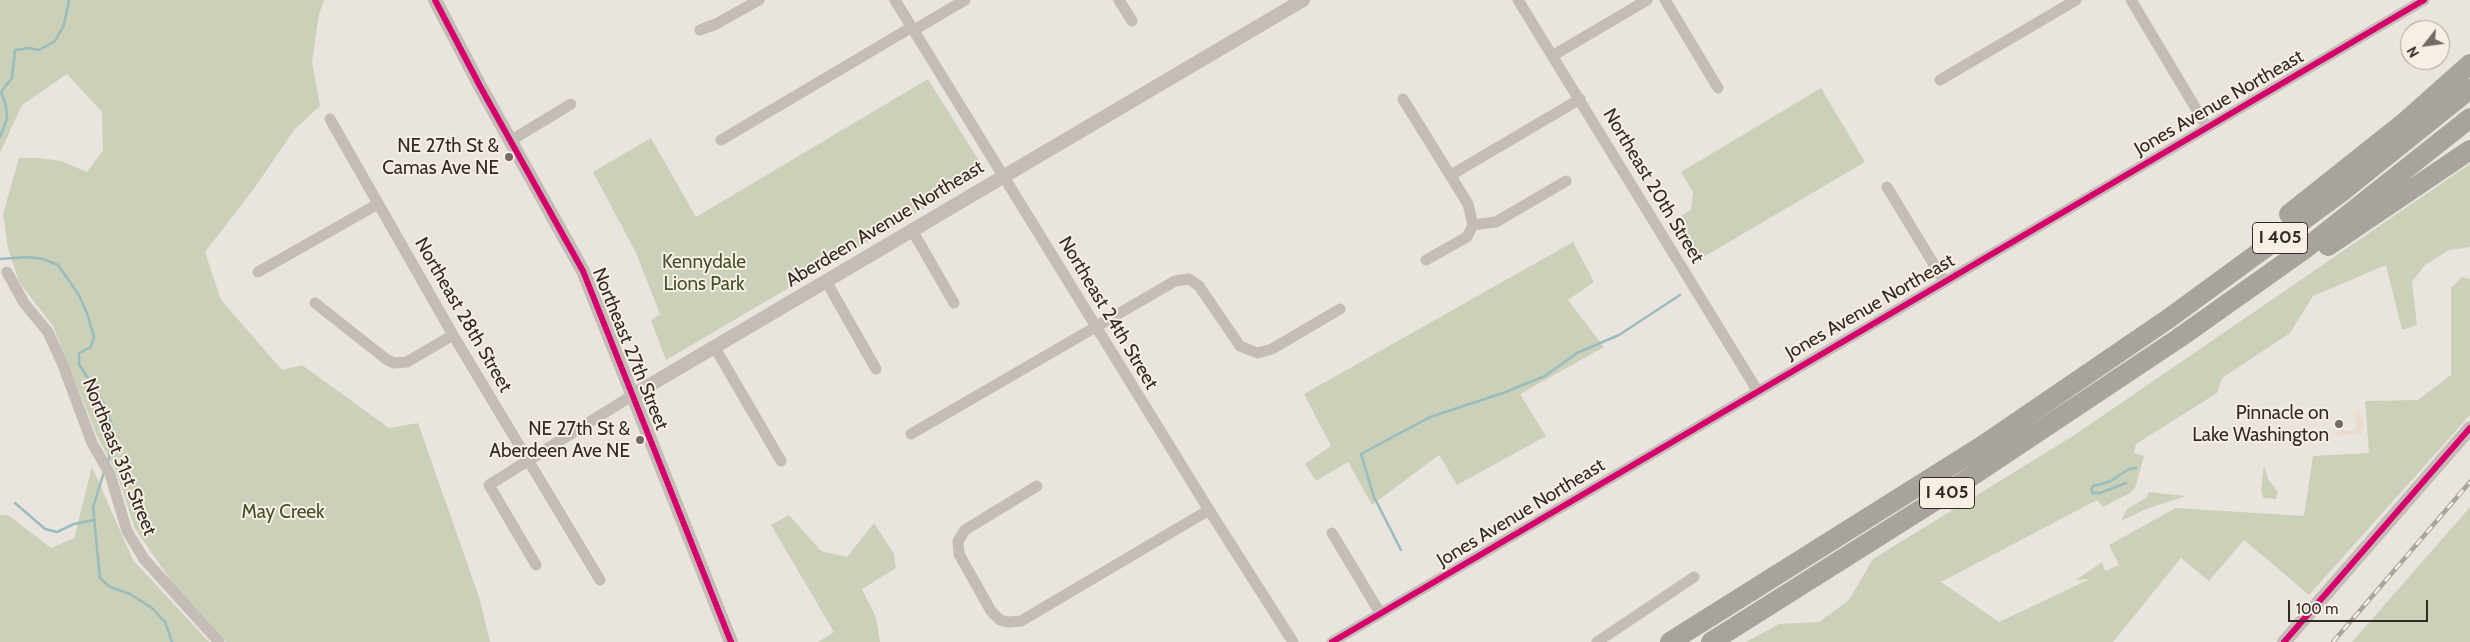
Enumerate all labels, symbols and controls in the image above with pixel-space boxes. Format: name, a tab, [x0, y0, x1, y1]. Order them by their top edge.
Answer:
north arrow	[2400, 20, 2450, 70]
text: N	[2403, 43, 2423, 61]
street label: Jones Avenue Northeast	[2130, 45, 2308, 161]
street label: Northeast 20th Street	[1598, 104, 1708, 268]
place label: NE 27th St & Camas Ave NE	[382, 135, 499, 179]
marker: NE 27th St & Camas Ave NE	[503, 151, 515, 163]
street label: Aberdeen Avenue Northeast	[782, 156, 988, 292]
road number: I 405	[2252, 222, 2308, 254]
street label: Northeast 24th Street	[1053, 232, 1163, 394]
street label: Northeast 28th Street	[409, 234, 517, 396]
street label: Jones Avenue Northeast	[1781, 249, 1959, 365]
park label: Kennydale Lions Park	[662, 251, 746, 295]
street label: Northeast 27th Street	[587, 265, 673, 433]
street label: Northeast 31st Street	[77, 375, 161, 539]
place label: Pinnacle on Lake Washington	[2192, 402, 2329, 446]
place label: NE 27th St & Aberdeen Ave NE	[489, 418, 630, 462]
marker: Pinnacle on Lake Washington	[2333, 418, 2345, 430]
marker: NE 27th St & Aberdeen Ave NE	[634, 434, 646, 446]
street label: Jones Avenue Northeast	[1433, 454, 1609, 572]
road number: I 405	[1920, 478, 1974, 508]
park label: May Creek	[241, 501, 325, 523]
scale bar	[2290, 590, 2430, 622]
text: 100 m	[2296, 600, 2338, 618]

